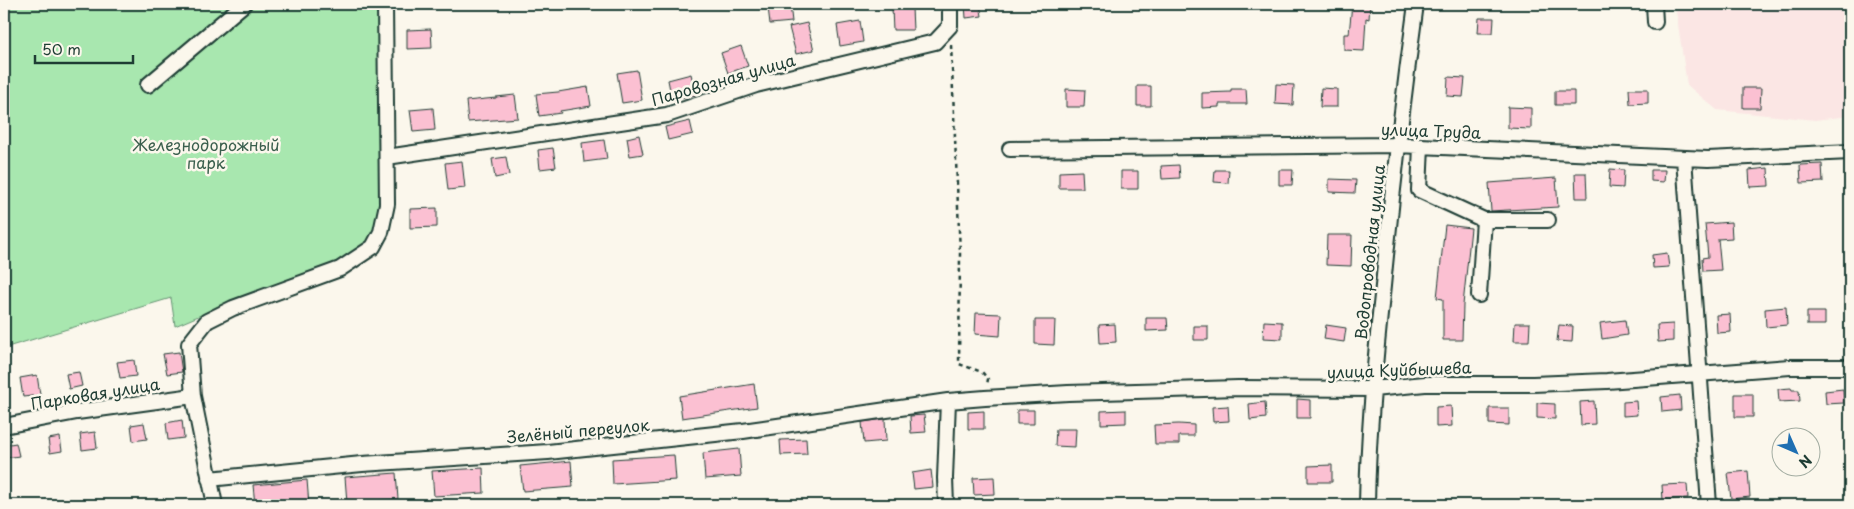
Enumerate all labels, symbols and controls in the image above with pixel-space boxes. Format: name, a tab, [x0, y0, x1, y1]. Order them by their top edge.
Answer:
scale bar	[35, 32, 132, 64]
text: 50 m	[42, 37, 81, 60]
street label: Паровозная улица	[648, 47, 798, 111]
street label: улица Труда	[1381, 116, 1481, 144]
park label: Железнодорожный парк	[132, 132, 280, 174]
street label: Водопроводная улица	[1348, 163, 1390, 341]
street label: улица Куйбышева	[1326, 354, 1472, 384]
street label: Парковая улица	[29, 371, 161, 415]
street label: Зелёный переулок	[506, 412, 651, 448]
north arrow	[1772, 426, 1822, 476]
text: N	[1794, 450, 1817, 473]

